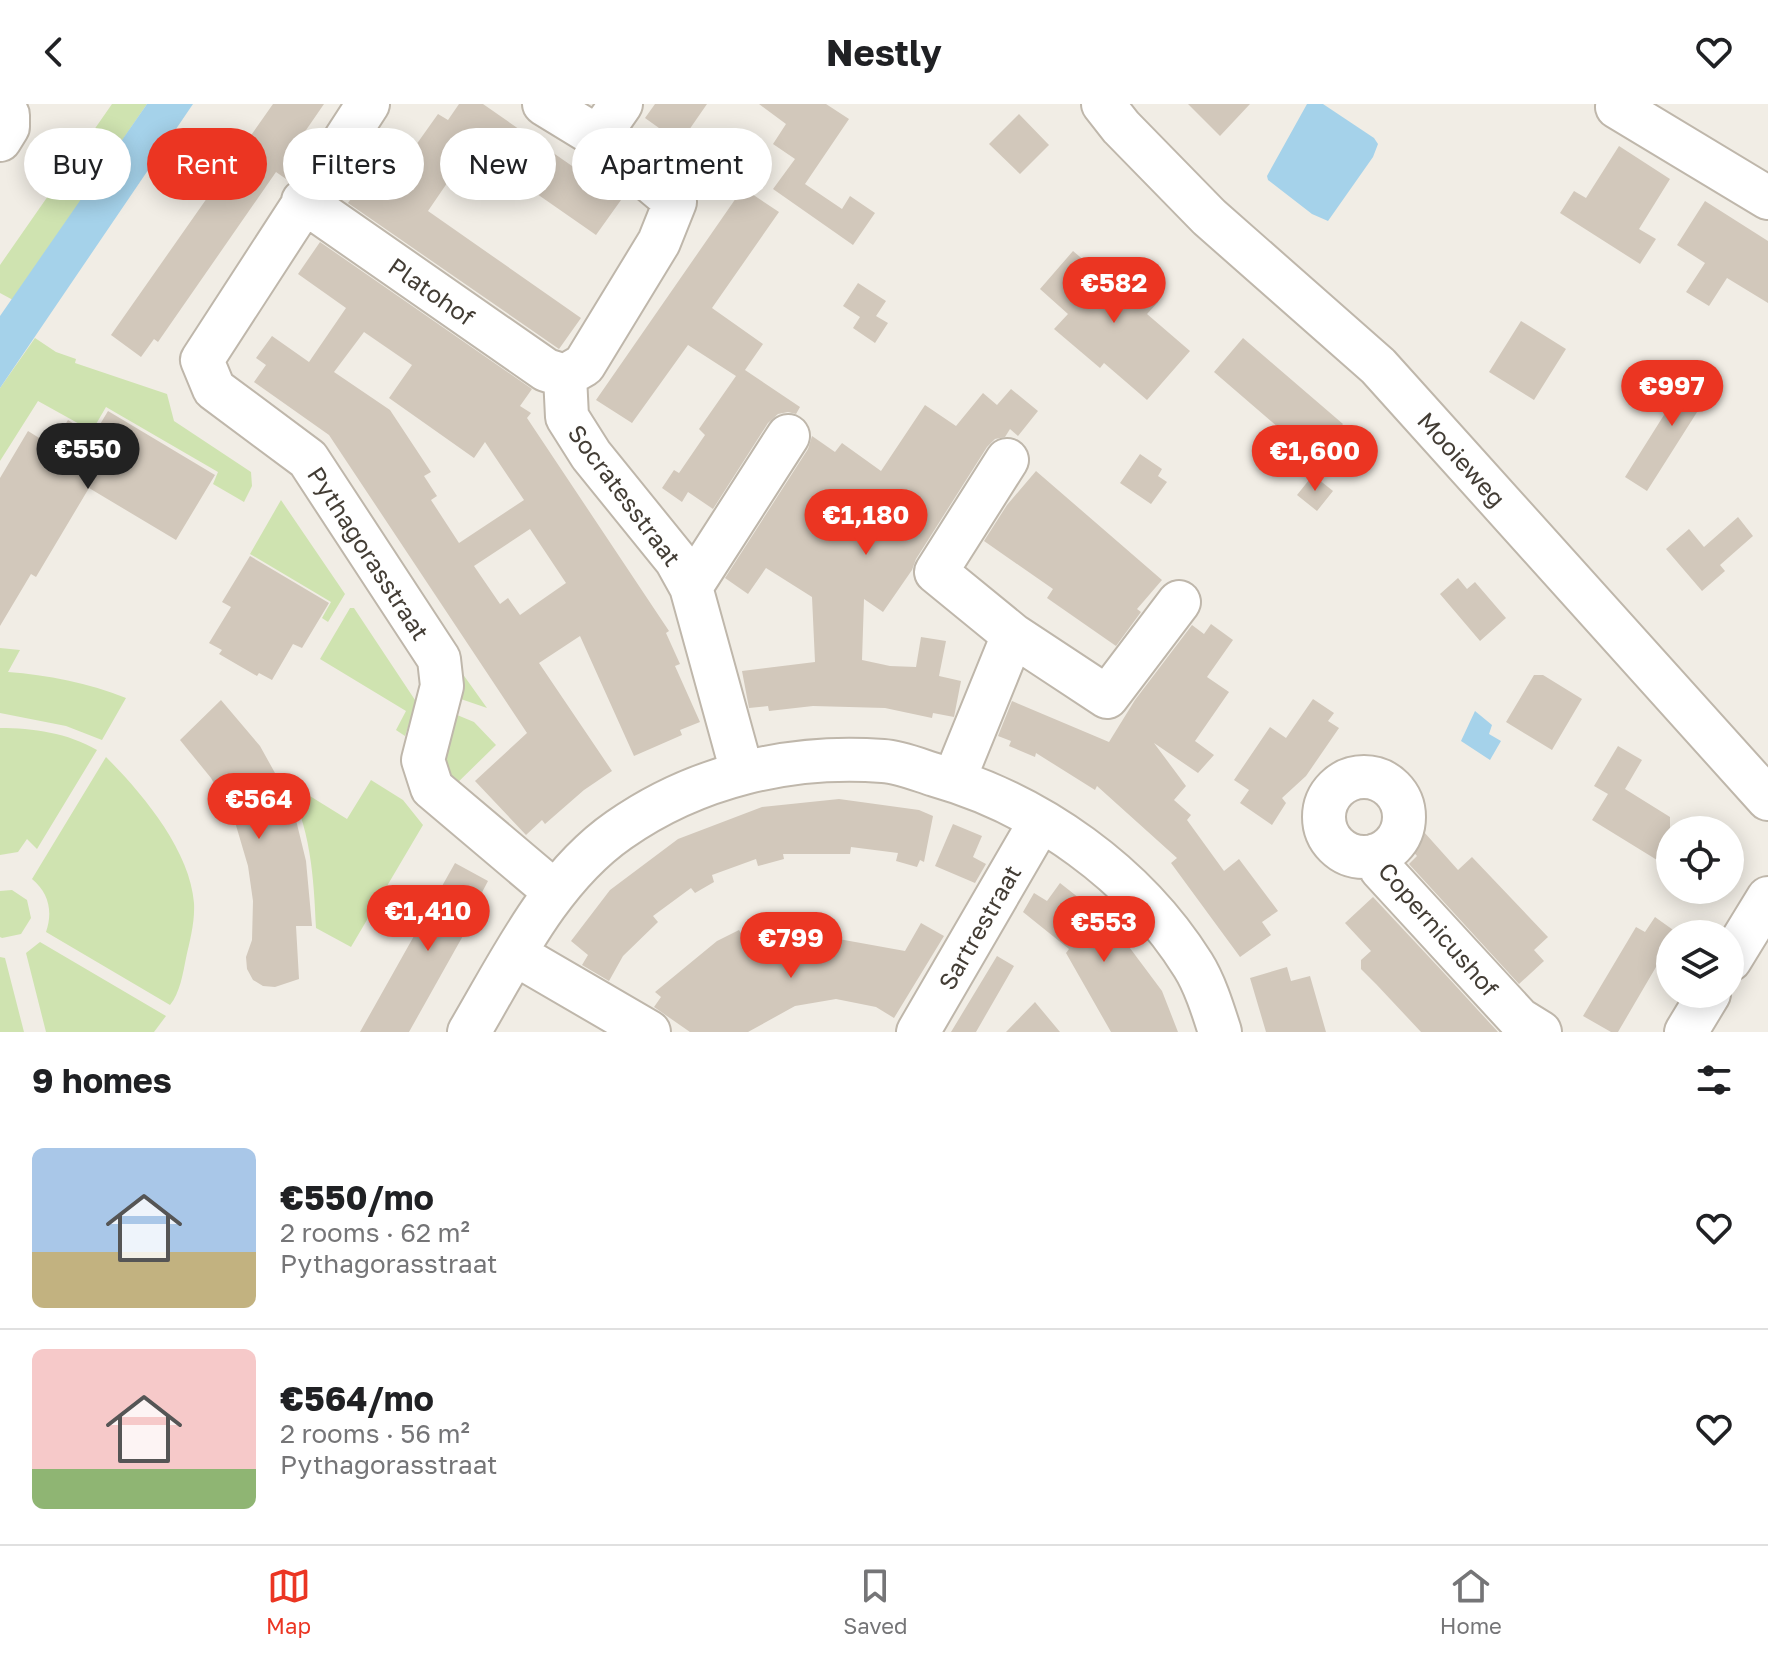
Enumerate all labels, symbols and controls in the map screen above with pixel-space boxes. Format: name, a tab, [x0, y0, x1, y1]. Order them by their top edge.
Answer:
icon: back	[32, 30, 76, 74]
icon: heart	[1692, 30, 1736, 74]
text: Nestly	[826, 31, 942, 74]
chip: Buy	[24, 128, 131, 200]
chip: Rent	[147, 128, 267, 200]
chip: Filters	[283, 128, 424, 200]
chip: New	[440, 128, 556, 200]
chip: Apartment	[572, 128, 772, 200]
street label: Platohof	[383, 251, 481, 331]
pin: €582	[1067, 257, 1161, 325]
text: €582	[1081, 267, 1147, 298]
pin: €997	[1625, 360, 1719, 428]
text: €997	[1639, 370, 1705, 401]
street label: Mooieweg	[1412, 406, 1512, 512]
street label: Socratesstraat	[562, 419, 688, 571]
pin: €550	[41, 423, 135, 491]
pin: €1,600	[1250, 425, 1380, 493]
text: €550	[55, 433, 121, 464]
text: €1,600	[1270, 435, 1360, 466]
street label: Pythagorasstraat	[302, 461, 436, 645]
pin: €1,180	[801, 489, 931, 557]
text: €1,180	[823, 499, 909, 530]
pin: €564	[212, 773, 306, 841]
text: €564	[226, 783, 292, 814]
map controls	[1656, 816, 1744, 1008]
button: locate	[1656, 816, 1744, 904]
street label: Copernicushof	[1373, 856, 1505, 1002]
street label: Sartrestraat	[932, 859, 1026, 995]
pin: €1,410	[363, 885, 493, 953]
text: €1,410	[385, 895, 471, 926]
pin: €553	[1057, 896, 1151, 964]
text: €553	[1071, 906, 1137, 937]
pin: €799	[744, 912, 838, 980]
button: layers	[1656, 920, 1744, 1008]
text: €799	[758, 922, 824, 953]
icon: filters	[1692, 1058, 1736, 1102]
text: 9 homes	[32, 1060, 172, 1100]
text: €550/mo	[280, 1177, 434, 1217]
icon: home	[96, 1180, 192, 1276]
icon: heart	[1692, 1206, 1736, 1250]
text: 2 rooms · 62 m²	[280, 1217, 470, 1248]
text: Pythagorasstraat	[280, 1248, 498, 1279]
text: €564/mo	[280, 1378, 434, 1418]
icon: home	[96, 1381, 192, 1477]
icon: heart	[1692, 1407, 1736, 1451]
text: 2 rooms · 56 m²	[280, 1418, 470, 1449]
text: Pythagorasstraat	[280, 1449, 498, 1480]
tab: Map	[266, 1564, 311, 1639]
tab: Saved	[843, 1564, 907, 1639]
tab: Home	[1440, 1564, 1502, 1639]

